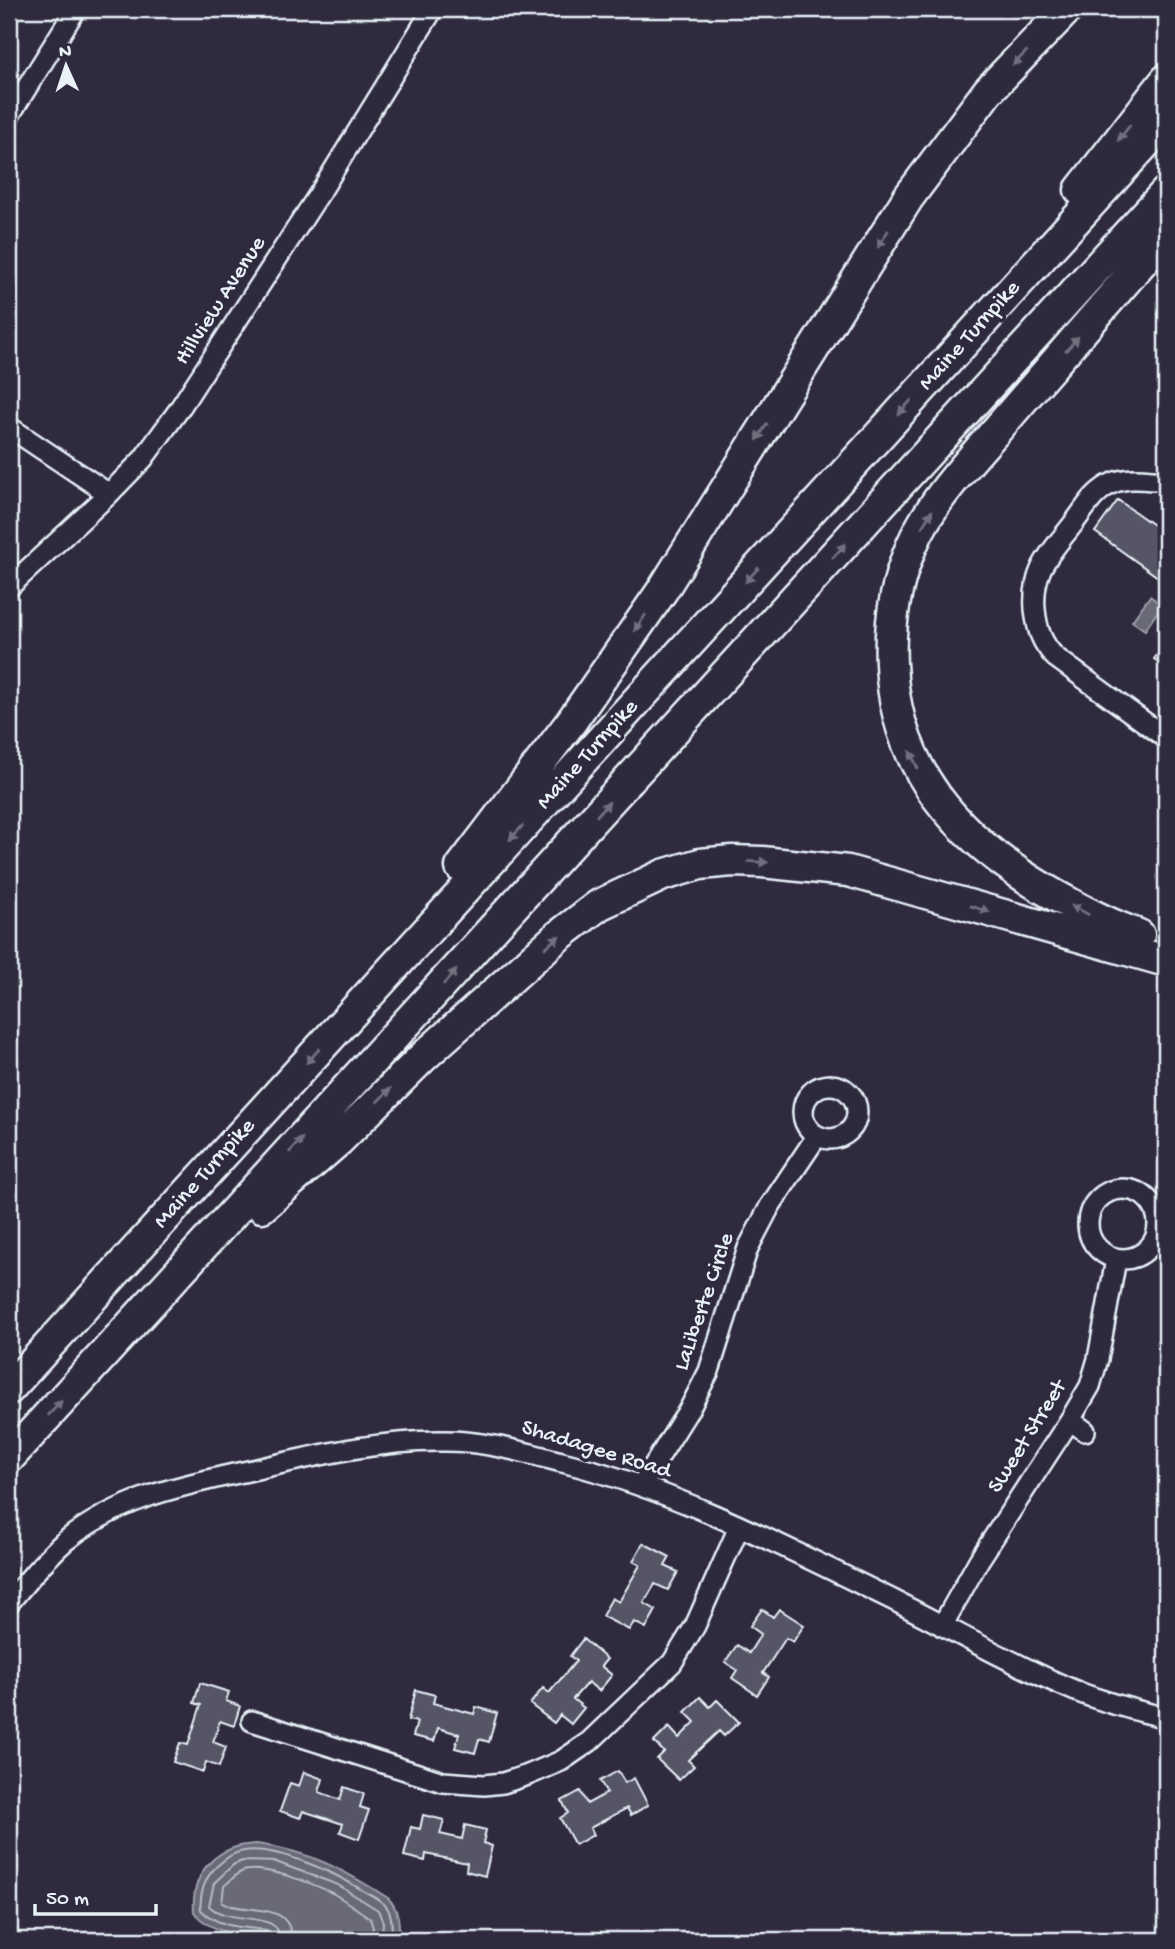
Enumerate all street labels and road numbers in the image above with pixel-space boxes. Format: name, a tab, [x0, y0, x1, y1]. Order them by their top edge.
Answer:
street label: Hillview Avenue	[169, 231, 273, 370]
street label: Maine Turnpike	[913, 274, 1027, 397]
street label: Maine Turnpike	[531, 693, 645, 816]
street label: Maine Turnpike	[148, 1112, 262, 1235]
street label: LaLiberte Circle	[669, 1229, 742, 1374]
street label: Sweet Street	[983, 1374, 1074, 1499]
street label: Shadagee Road	[518, 1414, 675, 1486]

